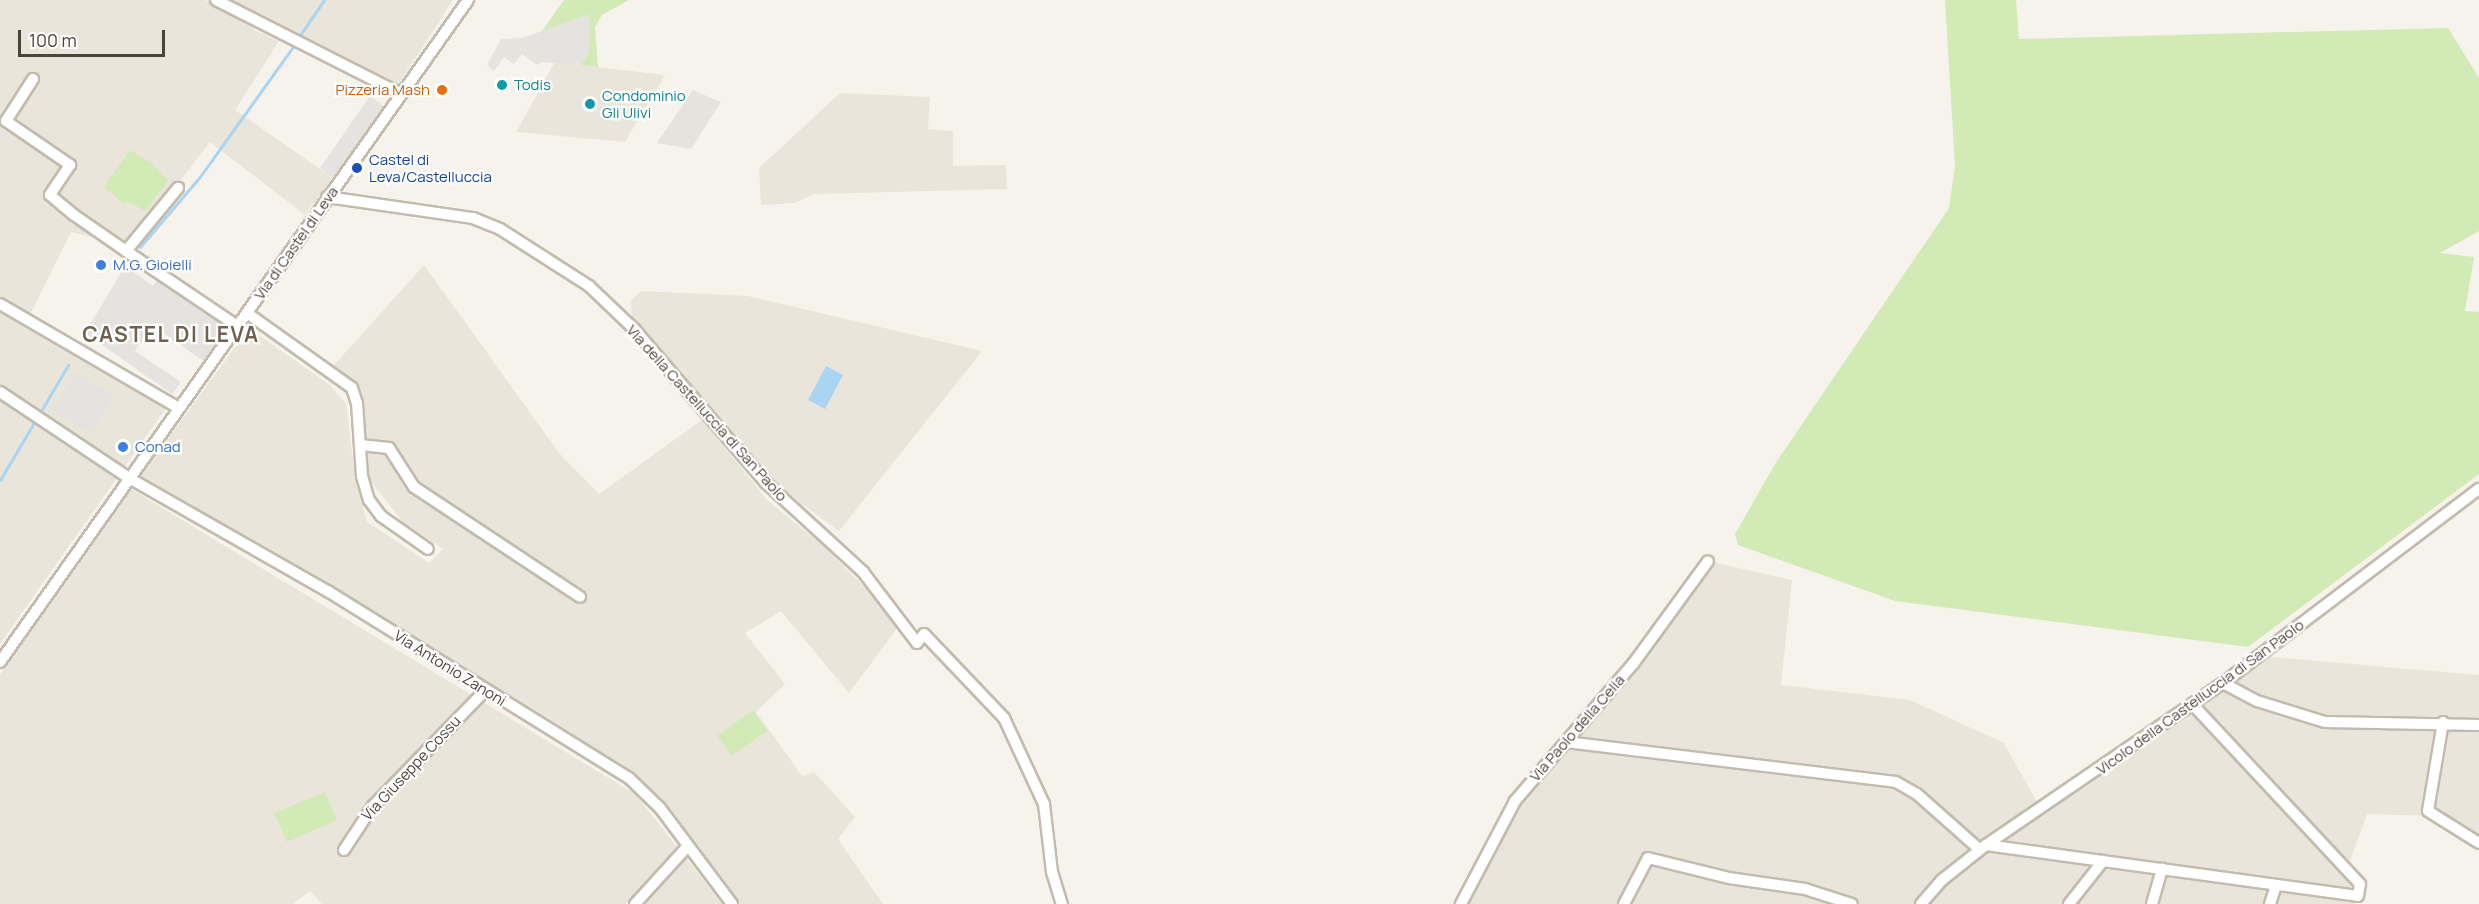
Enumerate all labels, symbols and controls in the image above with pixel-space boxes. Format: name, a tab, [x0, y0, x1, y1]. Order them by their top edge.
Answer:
scale bar	[21, 18, 168, 56]
text: 100 m	[29, 28, 77, 52]
place label: Todis	[514, 76, 551, 94]
marker: Todis	[495, 78, 509, 92]
place label: Pizzeria Mash	[335, 81, 430, 99]
marker: Pizzeria Mash	[435, 83, 449, 97]
place label: Condominio Gli Ulivi	[602, 86, 686, 121]
marker: Condominio Gli Ulivi	[583, 97, 597, 111]
place label: Castel di Leva/Castelluccia	[369, 150, 492, 185]
marker: Castel di Leva/Castelluccia	[350, 161, 364, 175]
street label: Via di Castel di Leva	[250, 183, 342, 303]
place label: M.G. Gioielli	[113, 256, 192, 274]
marker: M.G. Gioielli	[94, 258, 108, 272]
district label: CASTEL DI LEVA	[82, 321, 260, 347]
street label: Via della Castelluccia di San Paolo	[623, 321, 791, 505]
place label: Conad	[135, 438, 181, 456]
marker: Conad	[116, 440, 130, 454]
street label: Vicolo della Castelluccia di San Paolo	[2093, 616, 2307, 778]
street label: Via Antonio Zanoni	[391, 626, 509, 710]
street label: Via Paolo della Celia	[1526, 671, 1628, 785]
street label: Via Giuseppe Cossu	[358, 712, 464, 824]

